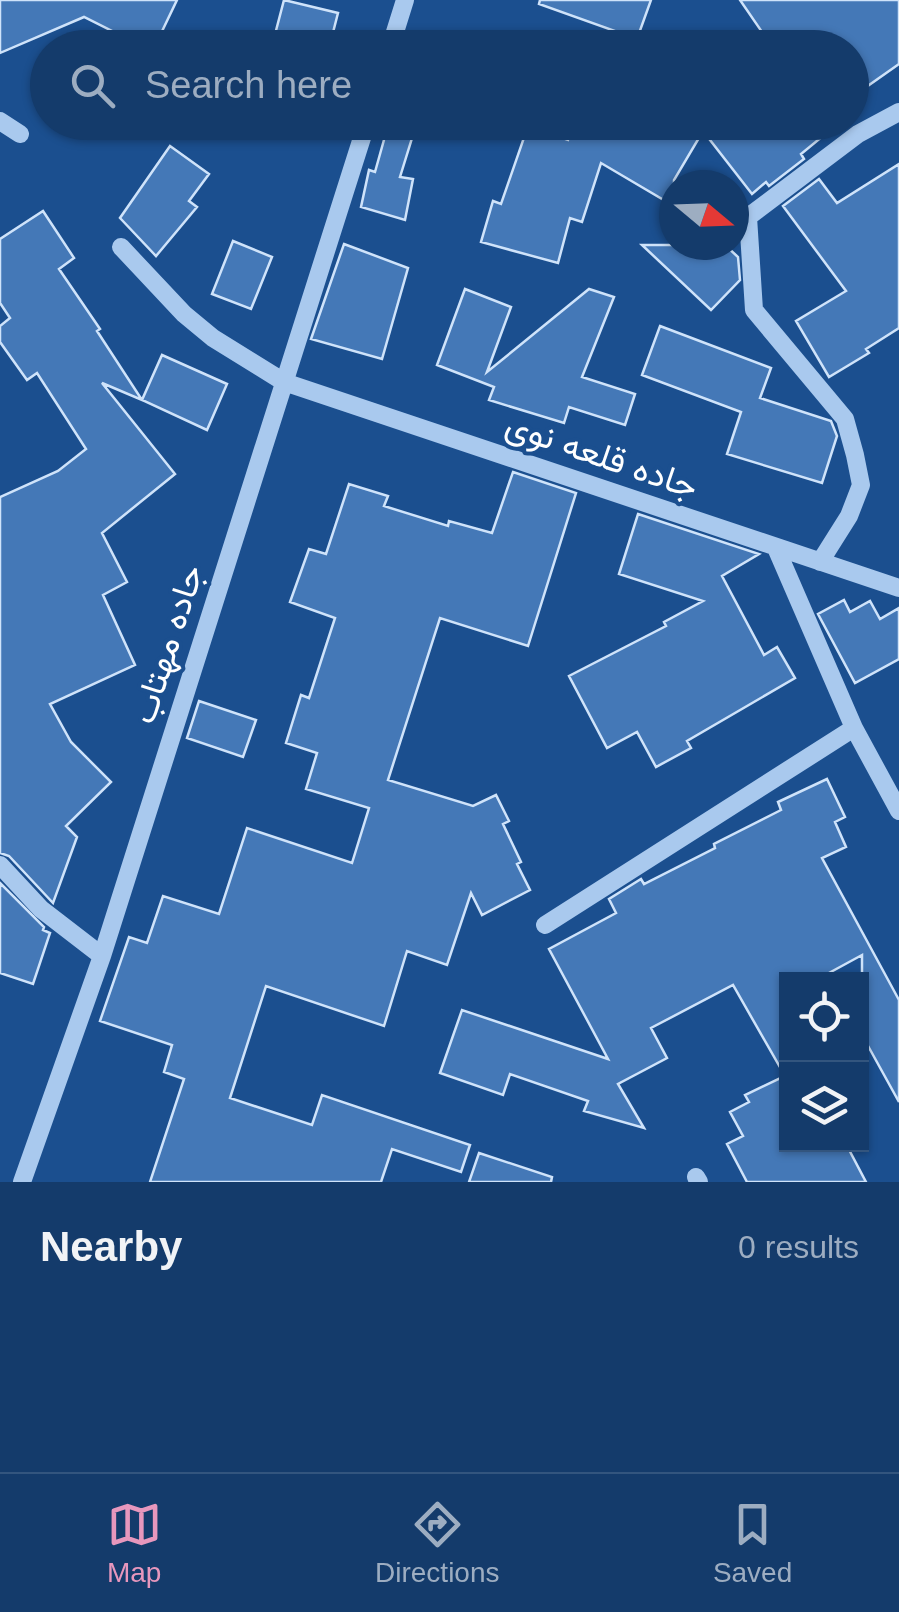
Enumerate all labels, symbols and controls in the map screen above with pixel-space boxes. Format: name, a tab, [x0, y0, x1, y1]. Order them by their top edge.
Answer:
search box	[30, 30, 869, 140]
icon: search	[65, 58, 120, 113]
text: Search here	[145, 64, 352, 106]
north arrow	[659, 170, 749, 260]
street label: جاده قلعه نوی	[500, 403, 703, 508]
street label: جاده مهتاب	[123, 560, 213, 729]
map controls	[779, 972, 869, 1152]
button: locate	[779, 972, 869, 1062]
button: layers	[779, 1062, 869, 1152]
text: Nearby	[40, 1223, 182, 1270]
text: 0 results	[738, 1229, 859, 1265]
tab: Map	[107, 1497, 162, 1589]
tab: Directions	[375, 1497, 500, 1589]
tab: Saved	[713, 1497, 792, 1589]

